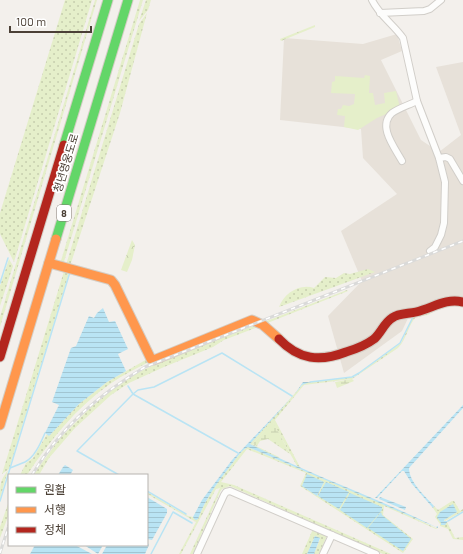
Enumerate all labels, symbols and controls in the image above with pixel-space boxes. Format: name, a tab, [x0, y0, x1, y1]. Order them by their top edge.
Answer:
scale bar	[10, 8, 91, 34]
text: 100 m	[16, 14, 46, 28]
street label: 청년영웅도로	[50, 132, 81, 194]
road number: 8	[57, 205, 71, 221]
legend	[8, 474, 148, 546]
text: 원활	[44, 482, 66, 496]
text: 서행	[44, 502, 66, 516]
text: 정체	[44, 522, 66, 536]

